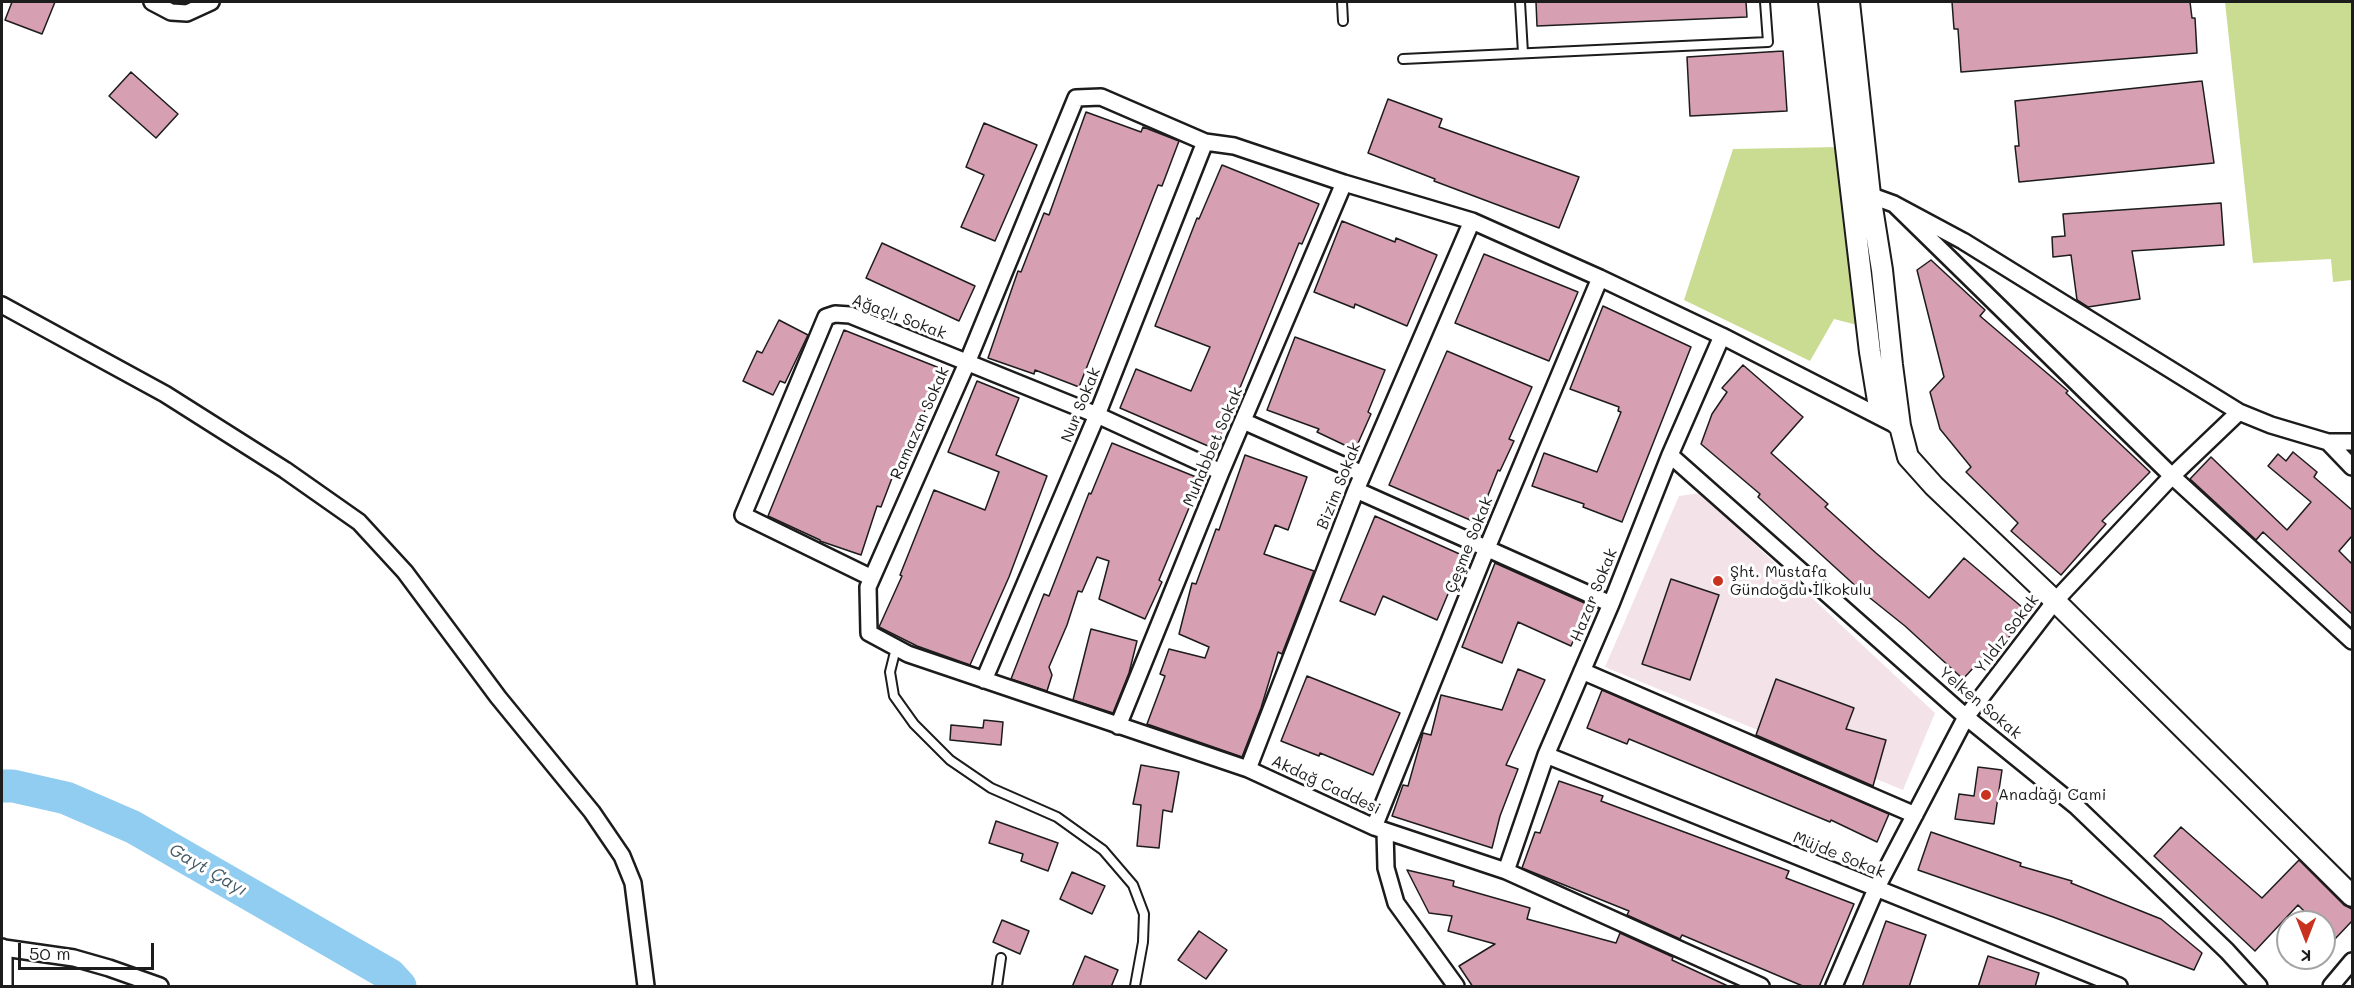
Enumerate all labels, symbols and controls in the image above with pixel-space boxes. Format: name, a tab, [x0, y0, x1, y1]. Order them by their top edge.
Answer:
street label: Ağaçlı Sokak	[849, 290, 949, 344]
street label: Ramazan Sokak	[887, 364, 953, 482]
street label: Nur Sokak	[1057, 365, 1105, 445]
street label: Muhabbet Sokak	[1179, 384, 1247, 510]
street label: Bizim Sokak	[1313, 440, 1365, 532]
street label: Çeşme Sokak	[1441, 494, 1497, 596]
street label: Hazar Sokak	[1567, 546, 1621, 644]
place label: Şht. Mustafa Gündoğdu İlkokulu	[1730, 562, 1871, 600]
marker: Şht. Mustafa Gündoğdu İlkokulu	[1711, 574, 1725, 588]
street label: Yıldız Sokak	[1971, 591, 2043, 677]
street label: Yelken Sokak	[1935, 663, 2025, 743]
street label: Akdağ Caddesi	[1268, 751, 1384, 819]
place label: Anadağı Cami	[1998, 785, 2106, 805]
marker: Anadağı Cami	[1979, 788, 1993, 802]
street label: Müjde Sokak	[1790, 828, 1888, 882]
water label: Gayt Çayı	[165, 839, 251, 901]
north arrow	[2276, 910, 2336, 970]
scale bar	[21, 931, 158, 969]
text: 50 m	[29, 941, 71, 965]
text: K	[2301, 946, 2311, 967]

